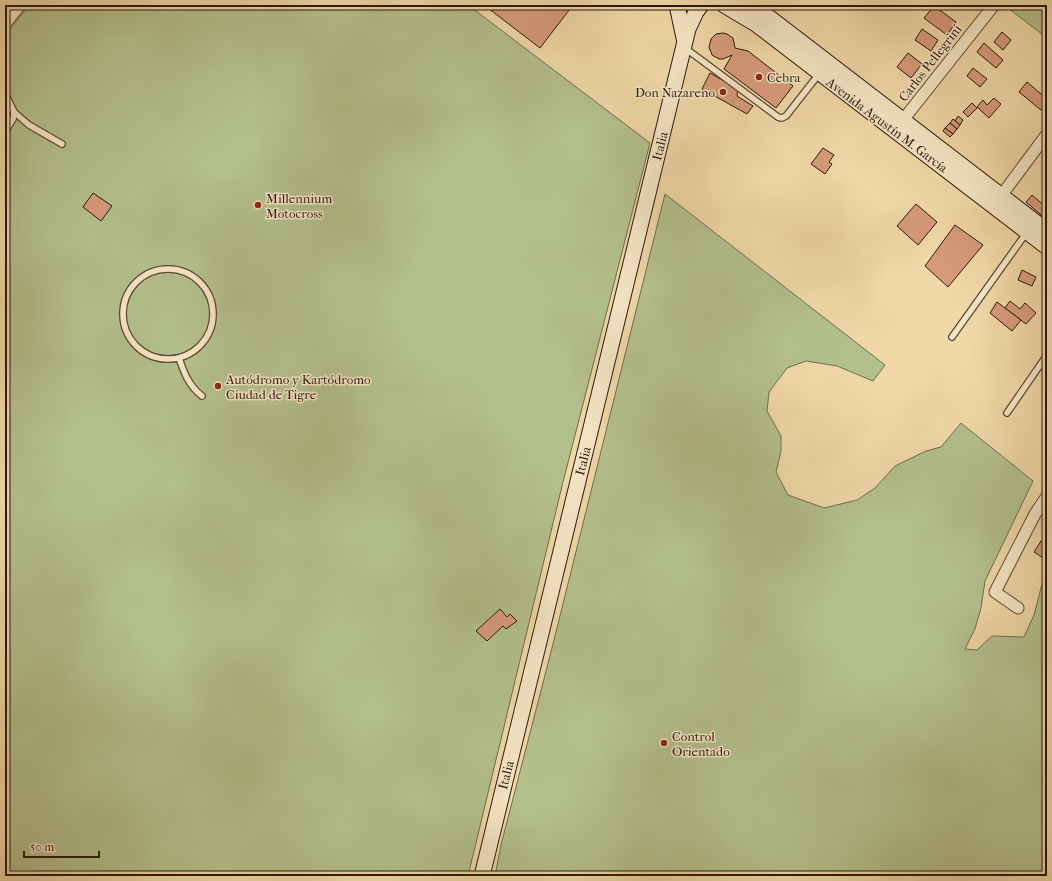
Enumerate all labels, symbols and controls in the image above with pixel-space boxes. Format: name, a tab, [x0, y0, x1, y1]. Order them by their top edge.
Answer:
street label: Carlos Pellegrini	[895, 22, 965, 104]
place label: Cebra	[767, 70, 801, 85]
marker: Cebra	[754, 72, 764, 82]
street label: Avenida Agustín M. García	[823, 74, 951, 176]
place label: Don Nazareno	[635, 85, 715, 100]
marker: Don Nazareno	[718, 87, 728, 97]
street label: Italia	[649, 129, 671, 162]
place label: Millennium Motocross	[266, 191, 332, 221]
marker: Millennium Motocross	[253, 200, 263, 210]
place label: Autódromo y Kartódromo Ciudad de Tigre	[225, 372, 371, 402]
marker: Autódromo y Kartódromo Ciudad de Tigre	[213, 381, 223, 391]
street label: Italia	[572, 444, 594, 477]
place label: Control Orientado	[672, 729, 730, 759]
marker: Control Orientado	[659, 738, 669, 748]
street label: Italia	[495, 758, 517, 791]
scale bar	[24, 833, 99, 859]
text: 50 m	[30, 840, 54, 854]

